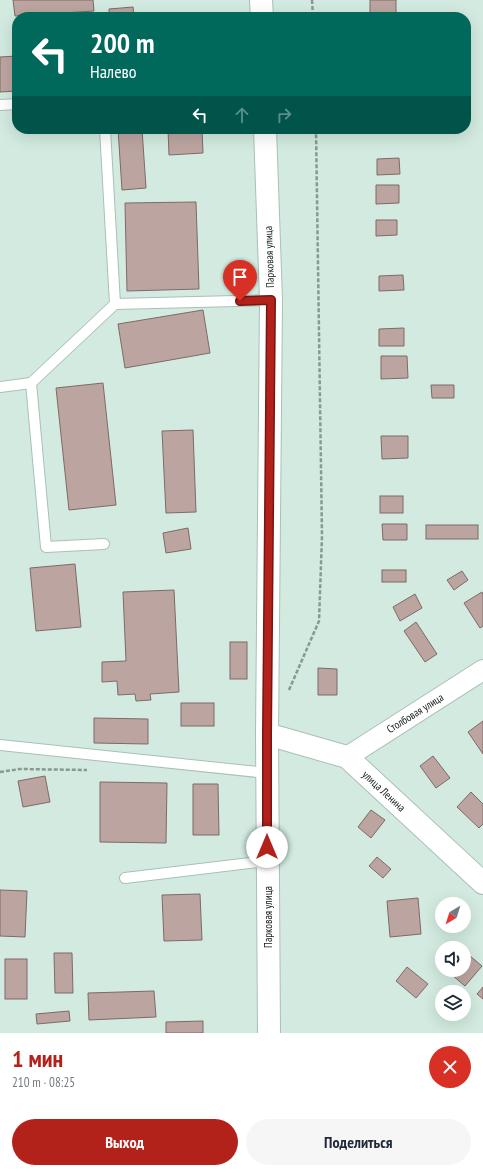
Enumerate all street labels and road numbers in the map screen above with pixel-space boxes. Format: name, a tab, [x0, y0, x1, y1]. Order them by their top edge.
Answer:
street label: Парковая улица	[261, 226, 277, 288]
street label: Столбовая улица	[384, 690, 446, 736]
street label: улица Ленина	[360, 768, 408, 814]
street label: Парковая улица	[261, 886, 275, 948]

